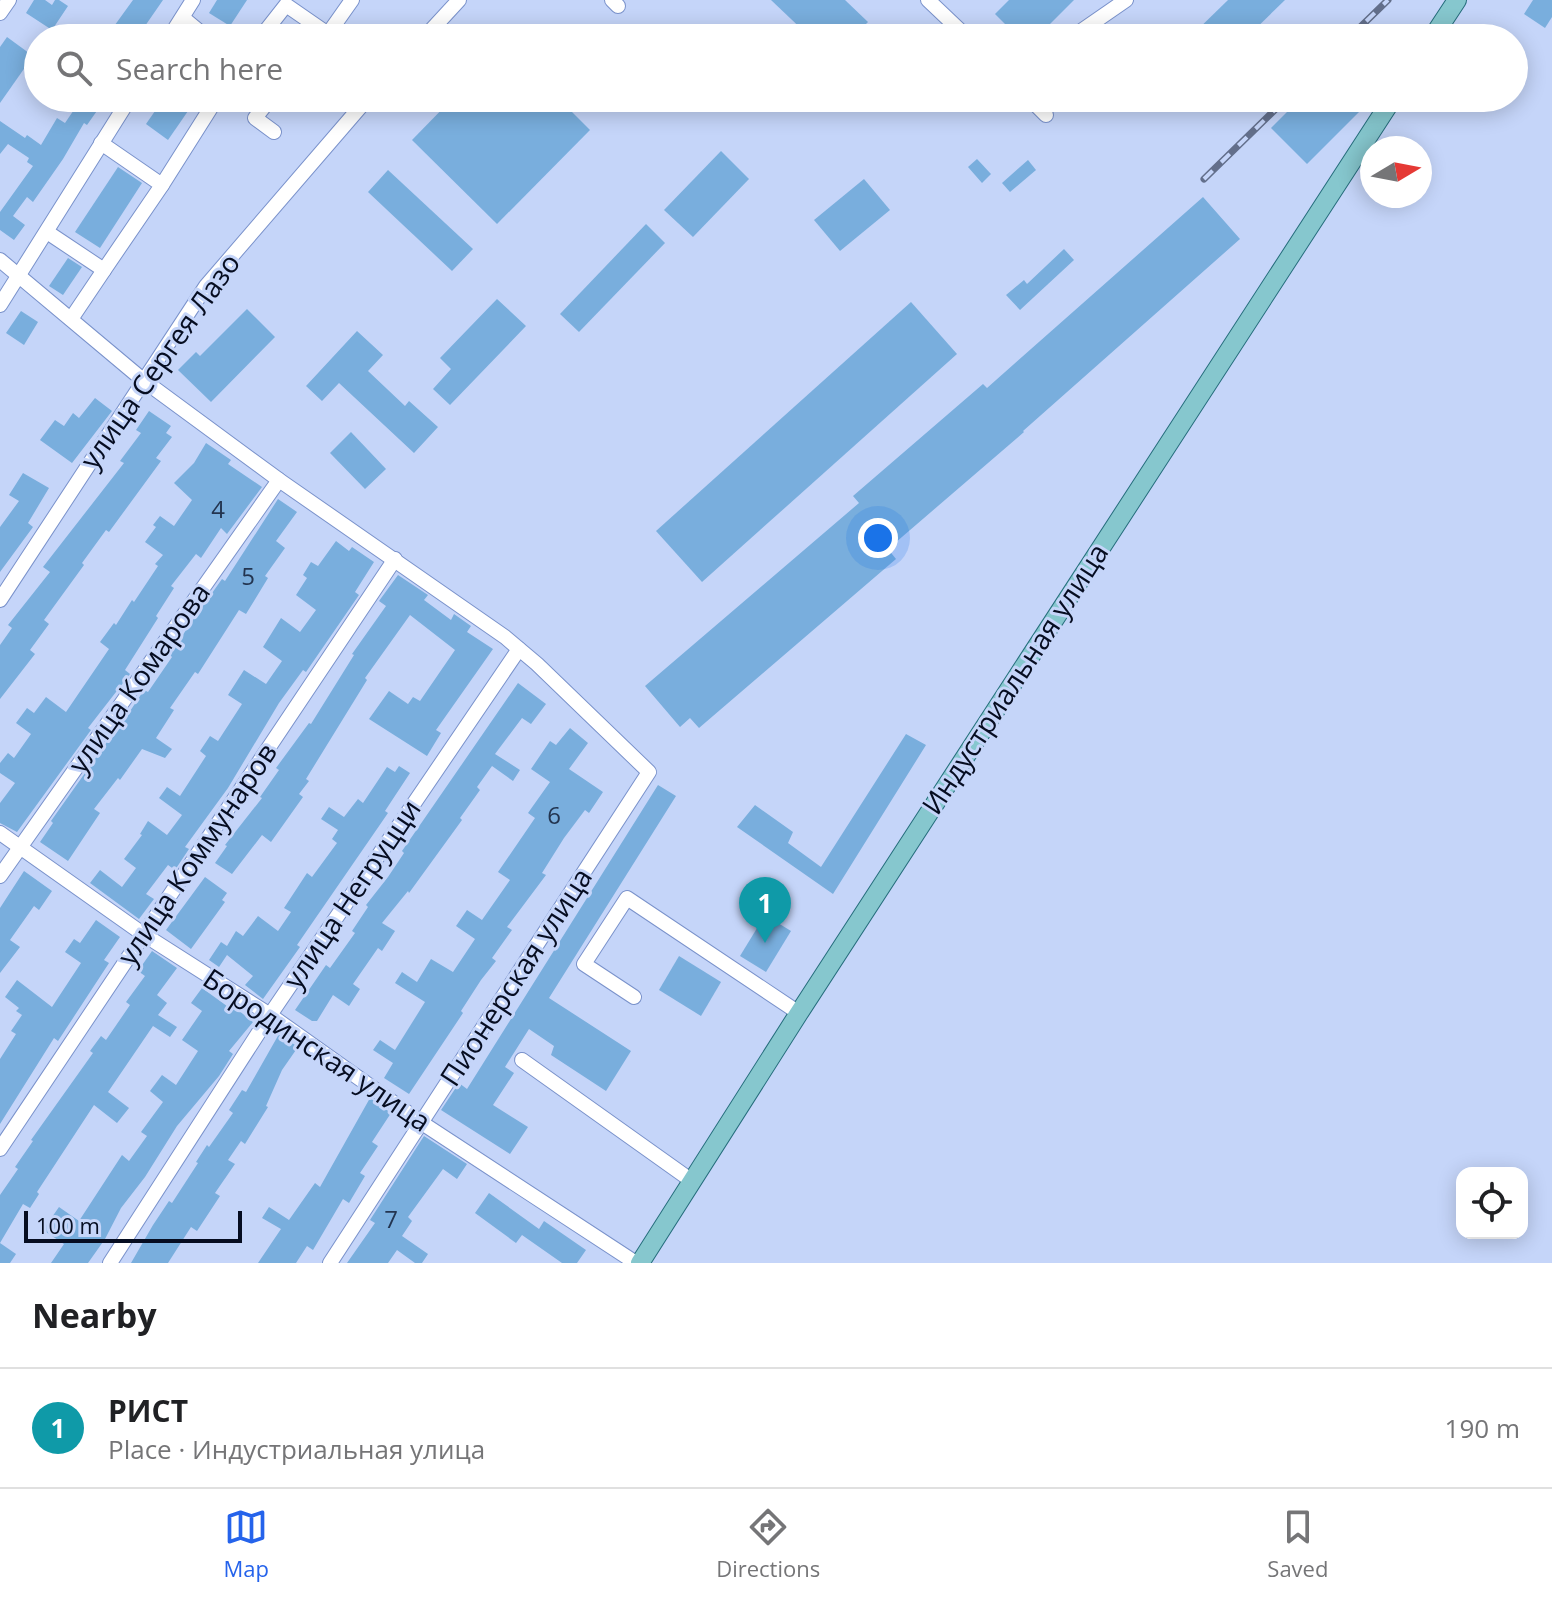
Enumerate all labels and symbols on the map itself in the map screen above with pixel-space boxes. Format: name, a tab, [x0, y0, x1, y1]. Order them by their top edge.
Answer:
north arrow	[1360, 136, 1432, 208]
street label: улица Сергея Лазо	[71, 245, 248, 476]
house number: 4	[211, 492, 225, 525]
your location	[858, 518, 898, 558]
street label: Индустриальная улица	[912, 536, 1116, 821]
house number: 5	[241, 559, 255, 592]
street label: улица Комарова	[58, 575, 218, 780]
street label: улица Коммунаров	[108, 735, 285, 972]
street label: улица Негруцци	[274, 791, 429, 996]
house number: 6	[547, 798, 561, 831]
street label: Пионерская улица	[430, 860, 600, 1093]
pin: 1	[739, 877, 791, 943]
street label: Бородинская улица	[196, 959, 439, 1139]
house number: 7	[384, 1202, 398, 1235]
scale bar	[24, 1207, 242, 1243]

